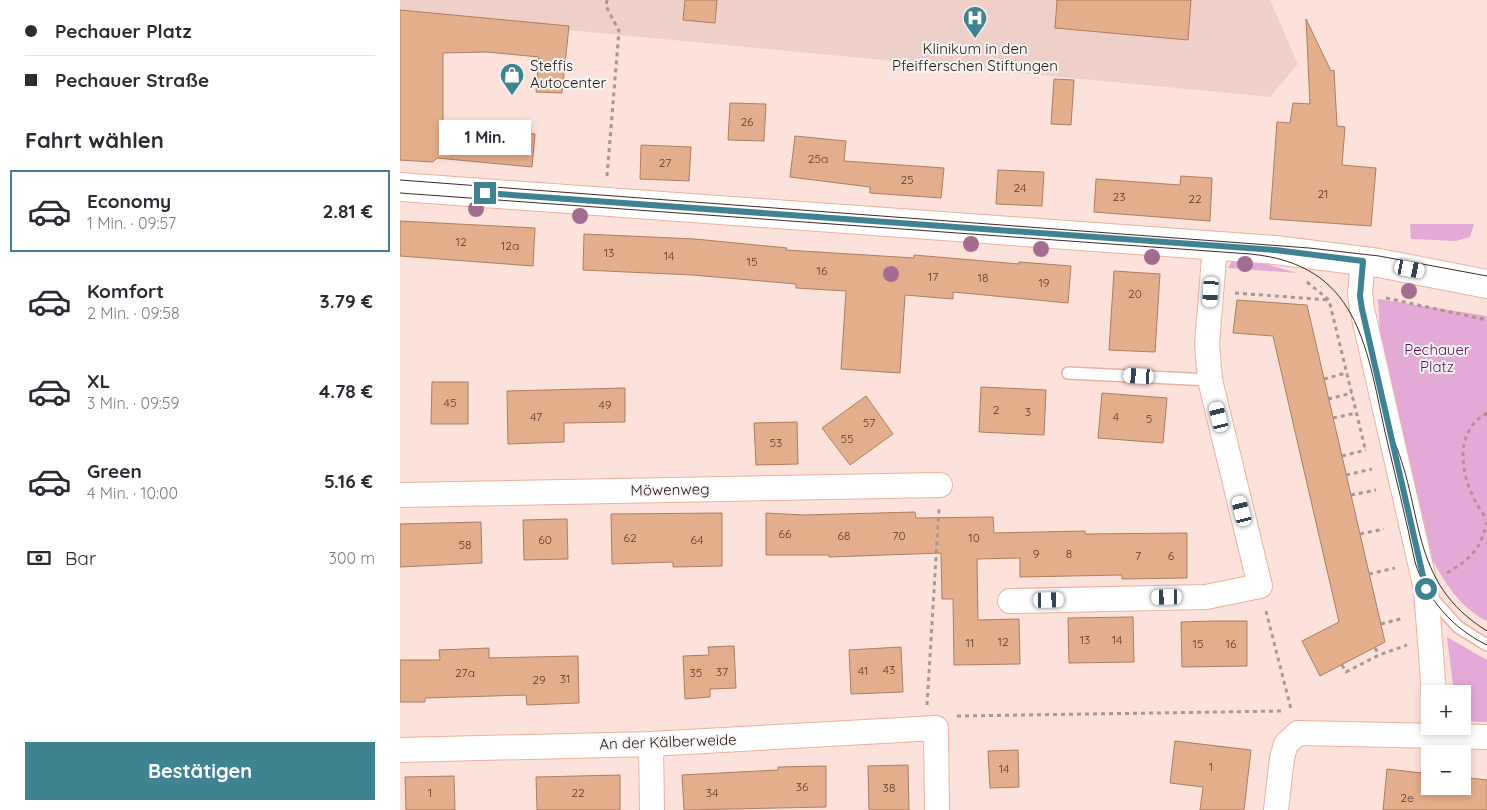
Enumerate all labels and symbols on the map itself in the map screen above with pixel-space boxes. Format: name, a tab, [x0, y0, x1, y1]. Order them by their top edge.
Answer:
hospital icon: Klinikum in den Pfeifferschen Stiftungen	[962, 5, 988, 39]
place label: Klinikum in den Pfeifferschen Stiftungen	[892, 39, 1058, 75]
place label: Steffis Autocenter	[530, 56, 607, 92]
shop icon: Steffis Autocenter	[499, 62, 525, 96]
house number: 26	[740, 114, 754, 129]
callout: 1 Min.	[439, 120, 531, 156]
house number: 25a	[808, 151, 828, 166]
house number: 27	[659, 155, 671, 170]
house number: 25	[900, 172, 914, 187]
house number: 24	[1014, 180, 1026, 195]
route end	[474, 182, 496, 204]
house number: 21	[1317, 186, 1329, 201]
house number: 23	[1113, 189, 1125, 204]
house number: 22	[1188, 191, 1202, 206]
house number: 12	[455, 234, 467, 249]
house number: 12a	[501, 238, 519, 253]
house number: 13	[604, 245, 614, 260]
house number: 14	[664, 248, 674, 263]
house number: 15	[747, 254, 757, 269]
car	[1393, 259, 1426, 279]
house number: 16	[817, 263, 828, 278]
house number: 17	[928, 269, 938, 284]
house number: 18	[978, 270, 988, 285]
house number: 19	[1038, 275, 1050, 290]
car	[1202, 277, 1219, 307]
house number: 20	[1128, 286, 1142, 301]
park label: Pechauer Platz	[1404, 340, 1470, 376]
car	[1123, 368, 1154, 384]
house number: 45	[444, 395, 456, 410]
house number: 49	[599, 397, 612, 412]
car	[1208, 401, 1229, 433]
house number: 2	[993, 402, 1000, 417]
house number: 3	[1025, 404, 1031, 419]
house number: 47	[530, 409, 542, 424]
house number: 4	[1113, 409, 1119, 424]
house number: 5	[1146, 411, 1152, 426]
house number: 57	[863, 415, 875, 430]
house number: 55	[840, 431, 854, 446]
house number: 53	[770, 435, 782, 450]
street label: Möwenweg	[630, 479, 710, 500]
car	[1231, 495, 1252, 527]
house number: 66	[779, 526, 792, 541]
house number: 68	[838, 528, 850, 543]
house number: 70	[892, 528, 906, 543]
house number: 62	[623, 530, 637, 545]
house number: 10	[968, 530, 980, 545]
house number: 60	[538, 532, 552, 547]
house number: 64	[691, 532, 703, 547]
house number: 58	[458, 537, 472, 552]
house number: 9	[1033, 546, 1040, 561]
house number: 8	[1066, 546, 1072, 561]
house number: 7	[1135, 548, 1141, 563]
house number: 6	[1168, 548, 1175, 563]
route start	[1415, 578, 1437, 600]
car	[1151, 589, 1182, 605]
car	[1033, 592, 1064, 608]
house number: 13	[1080, 632, 1090, 647]
house number: 14	[1112, 632, 1122, 647]
house number: 12	[997, 634, 1009, 649]
house number: 11	[966, 635, 974, 650]
house number: 15	[1193, 636, 1203, 651]
house number: 16	[1226, 636, 1237, 651]
house number: 43	[883, 662, 895, 677]
house number: 41	[858, 663, 868, 678]
house number: 37	[716, 664, 728, 679]
house number: 27a	[455, 665, 475, 680]
house number: 35	[690, 665, 702, 680]
house number: 31	[560, 671, 570, 686]
house number: 29	[532, 672, 546, 687]
street label: An der Kälberweide	[599, 730, 737, 753]
house number: 1	[1209, 759, 1213, 774]
house number: 14	[999, 761, 1009, 776]
house number: 36	[796, 779, 809, 794]
house number: 38	[883, 780, 895, 795]
house number: 1	[428, 785, 432, 800]
house number: 22	[571, 785, 585, 800]
house number: 34	[706, 785, 718, 800]
house number: 2e	[1400, 790, 1414, 805]

